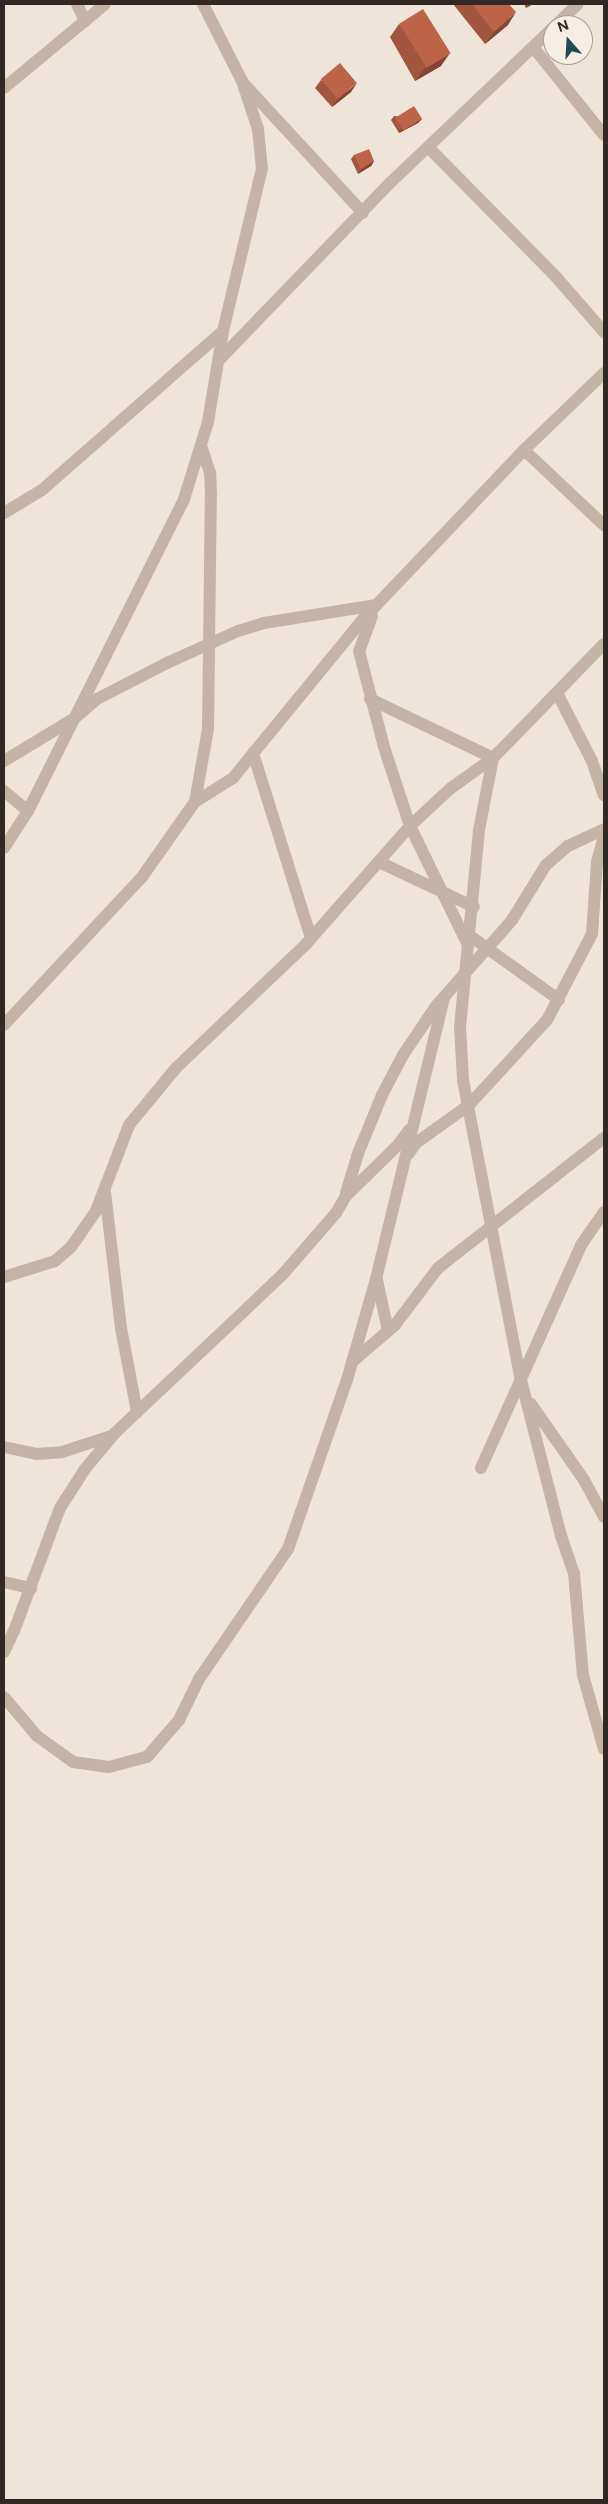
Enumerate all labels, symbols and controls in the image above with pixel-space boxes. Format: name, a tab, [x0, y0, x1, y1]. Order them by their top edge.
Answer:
north arrow	[543, 15, 593, 65]
text: N	[555, 16, 571, 36]

